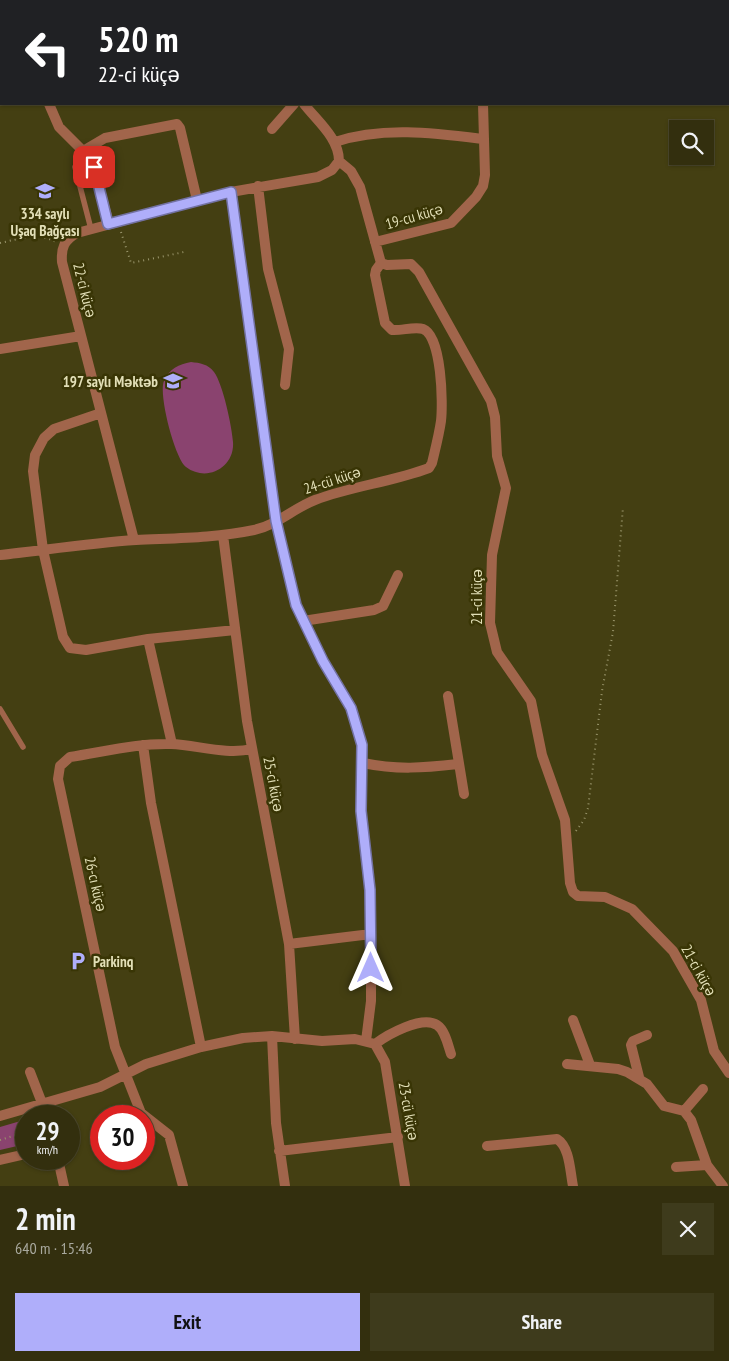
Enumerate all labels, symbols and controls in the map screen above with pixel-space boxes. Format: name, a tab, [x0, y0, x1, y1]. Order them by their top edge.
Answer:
text: 520 m	[98, 16, 179, 62]
icon: left	[15, 20, 80, 85]
text: 22-ci küçə	[98, 60, 180, 88]
map controls	[669, 120, 714, 165]
button: search	[669, 120, 714, 165]
pin	[73, 146, 115, 188]
icon: arrive	[80, 153, 108, 181]
school or university icon: 334 saylı Uşaq Bağçası	[34, 180, 56, 202]
street label: 19-cu küçə	[383, 199, 445, 233]
place label: 334 saylı Uşaq Bağçası	[10, 204, 80, 240]
street label: 22-ci küçə	[69, 261, 101, 319]
school or university icon: 197 saylı Məktəb	[162, 370, 184, 392]
place label: 197 saylı Məktəb	[63, 372, 158, 391]
street label: 24-cü küçə	[301, 462, 363, 498]
street label: 21-ci küçə	[467, 569, 486, 625]
street label: 25-ci küçə	[259, 755, 289, 813]
street label: 26-cı küçə	[80, 855, 112, 913]
position arrow	[344, 941, 396, 993]
street label: 21-ci küçə	[677, 941, 721, 999]
parking icon: Parkinq	[67, 950, 89, 972]
place label: Parkinq	[93, 952, 134, 971]
street label: 23-cü küçə	[395, 1080, 423, 1142]
speed limit sign: 30	[90, 1105, 155, 1170]
text: 29	[36, 1115, 59, 1147]
text: km/h	[37, 1142, 58, 1157]
text: 2 min	[15, 1199, 76, 1238]
button: close	[662, 1203, 714, 1255]
text: 640 m · 15:46	[15, 1238, 93, 1258]
button: Exit	[15, 1293, 360, 1351]
button: Share	[370, 1293, 714, 1351]

